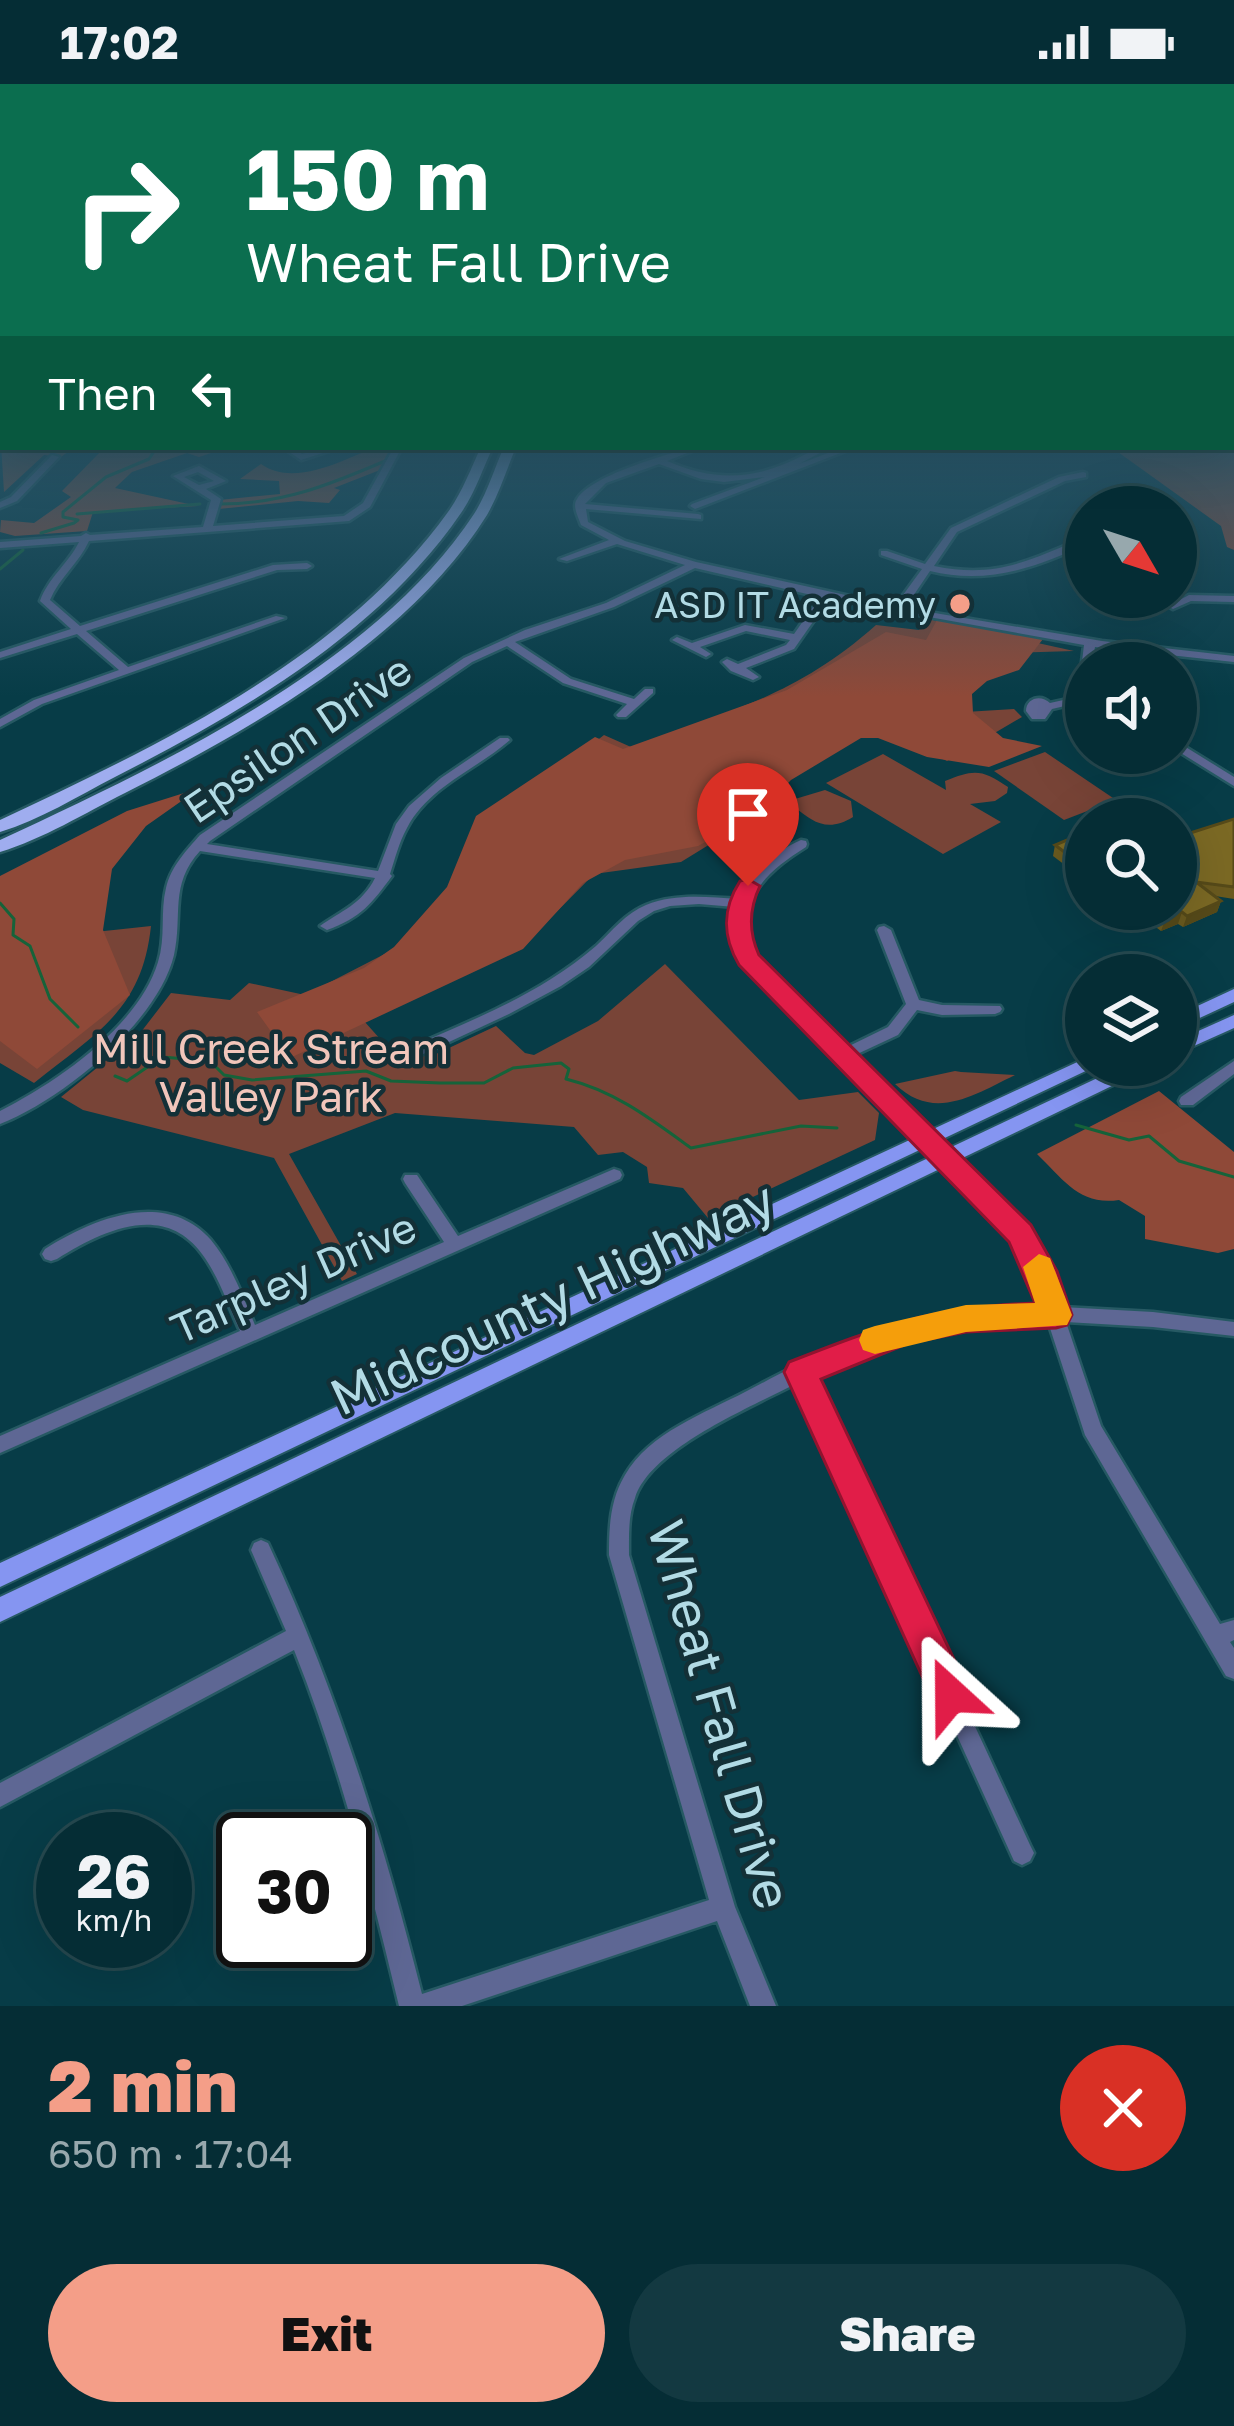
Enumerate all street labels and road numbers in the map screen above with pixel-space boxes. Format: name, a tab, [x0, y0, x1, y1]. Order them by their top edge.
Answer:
street label: Epsilon Drive	[174, 644, 420, 832]
street label: Midcounty Highway	[320, 1167, 784, 1427]
street label: Tarpley Drive	[163, 1201, 423, 1353]
street label: Wheat Fall Drive	[636, 1513, 806, 1915]

